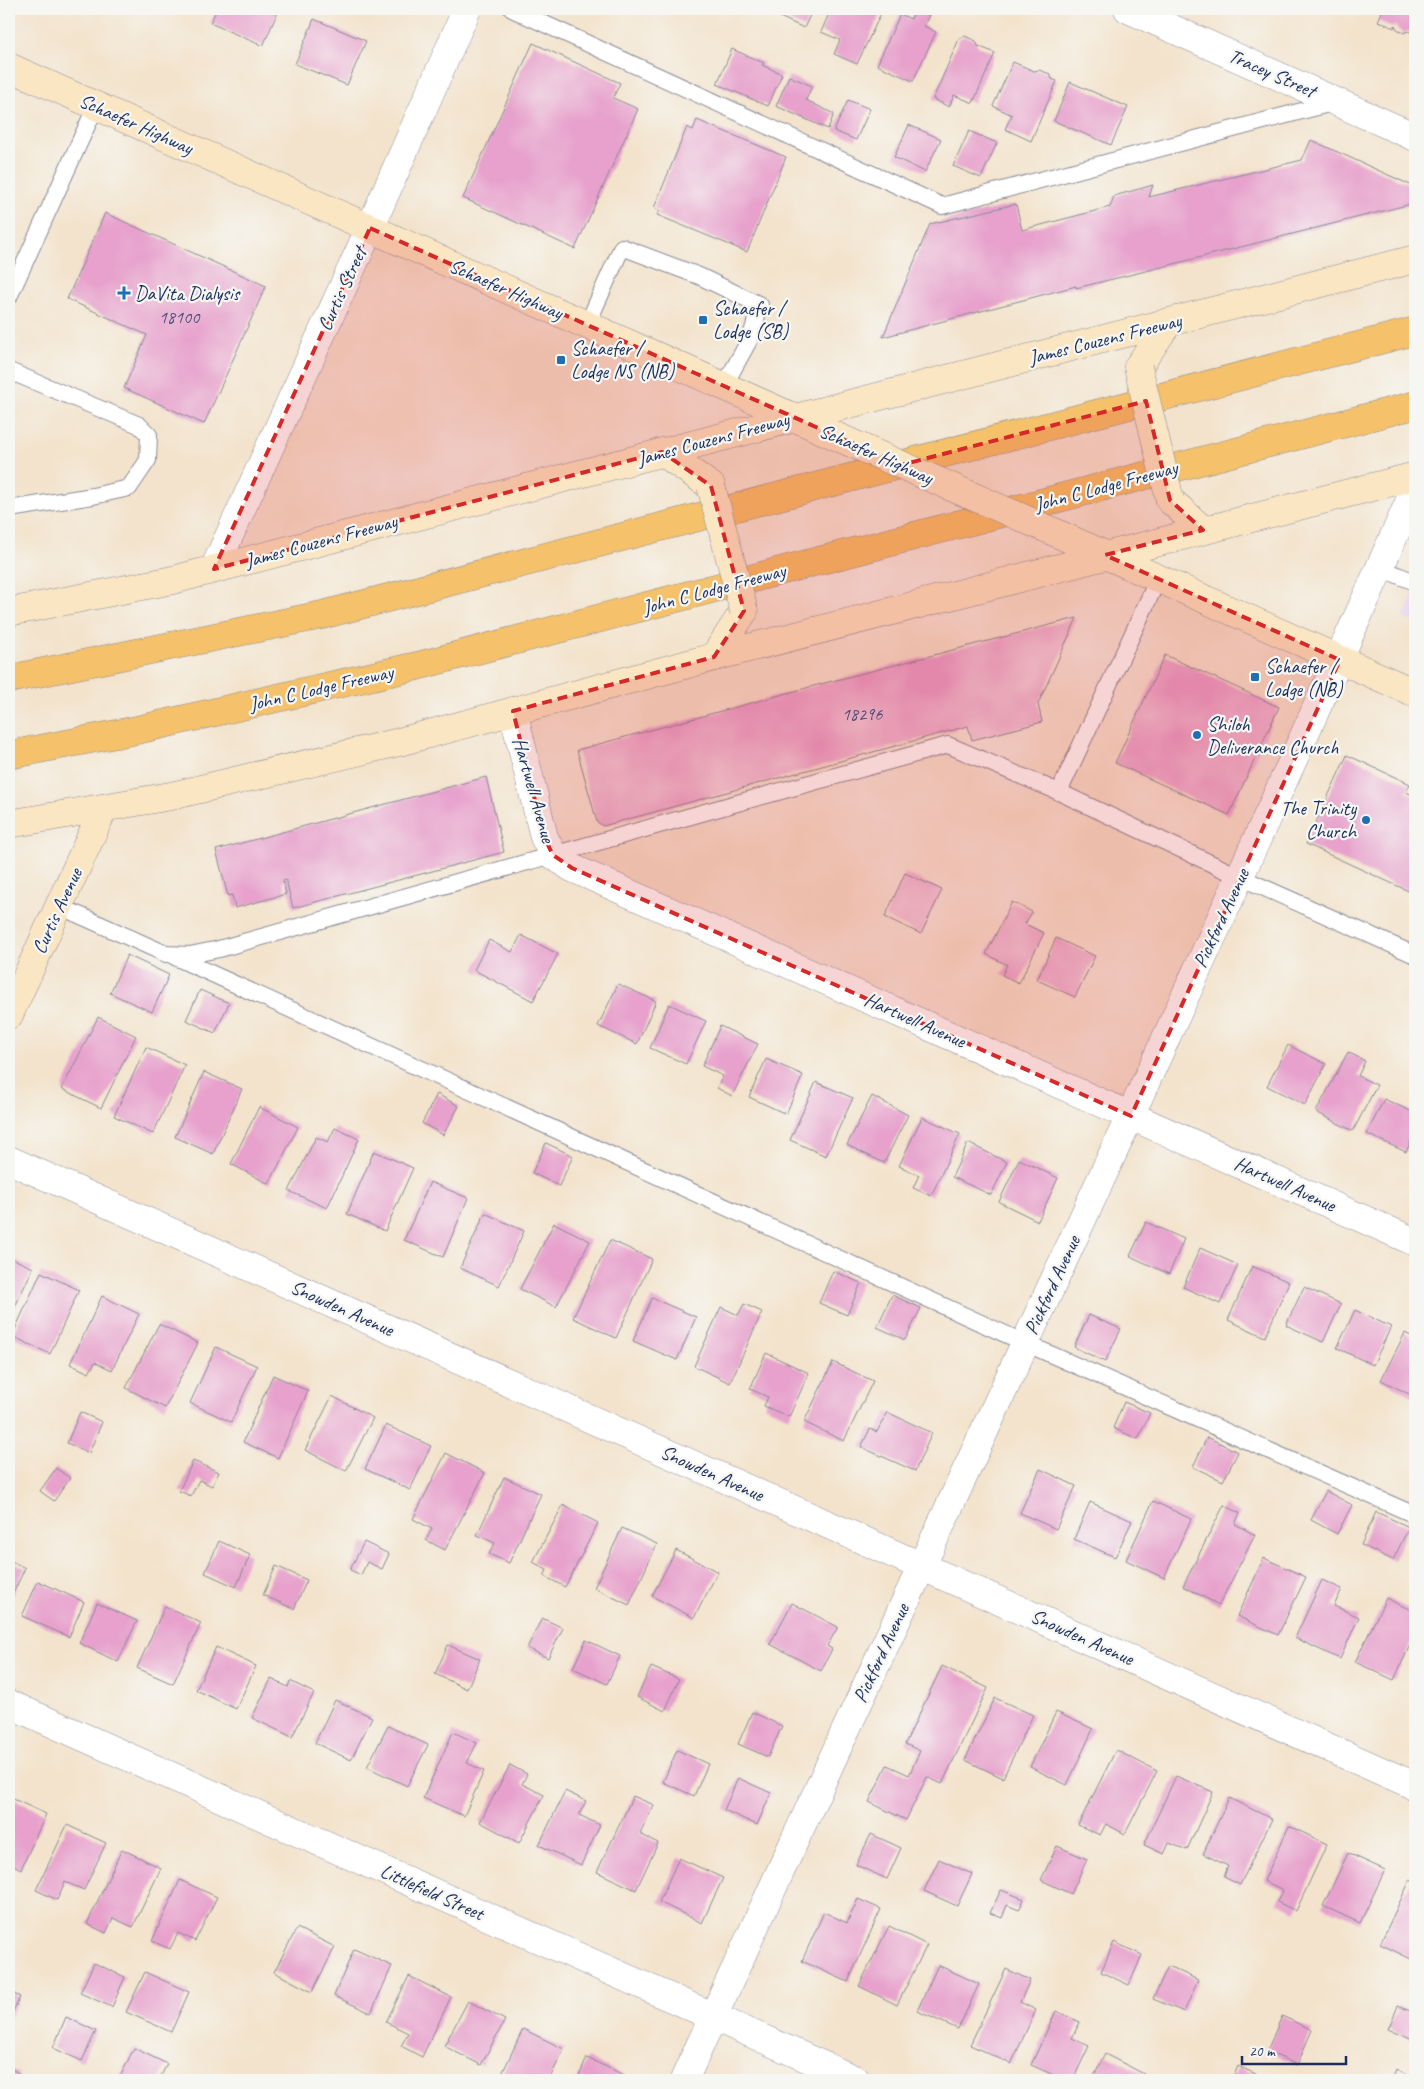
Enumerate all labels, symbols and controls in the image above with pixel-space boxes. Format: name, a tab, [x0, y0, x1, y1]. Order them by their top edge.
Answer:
street label: Tracey Street	[1225, 43, 1322, 105]
street label: Schaefer Highway	[75, 88, 198, 161]
street label: Curtis Street	[312, 240, 374, 335]
street label: Schaefer Highway	[445, 253, 568, 326]
place label: DaVita Dialysis	[135, 281, 242, 306]
marker: DaVita Dialysis	[117, 286, 131, 300]
place label: Schaefer / Lodge (SB)	[713, 296, 789, 344]
house number: 18100	[159, 306, 201, 328]
street label: James Couzens Freeway	[1025, 308, 1185, 370]
marker: Schaefer / Lodge (SB)	[697, 314, 709, 326]
place label: Schaefer / Lodge NS (NB)	[571, 336, 676, 384]
marker: Schaefer / Lodge NS (NB)	[555, 354, 567, 366]
street label: James Couzens Freeway	[633, 406, 793, 472]
street label: Schaefer Highway	[815, 418, 938, 491]
street label: John C Lodge Freeway	[1031, 454, 1182, 517]
street label: James Couzens Freeway	[241, 508, 401, 574]
street label: John C Lodge Freeway	[639, 557, 790, 620]
place label: Schaefer / Lodge (NB)	[1265, 654, 1344, 702]
street label: John C Lodge Freeway	[246, 659, 398, 717]
marker: Schaefer / Lodge (NB)	[1249, 671, 1261, 683]
house number: 18296	[842, 703, 883, 725]
place label: Shiloh Deliverance Church	[1207, 712, 1339, 760]
marker: Shiloh Deliverance Church	[1191, 729, 1203, 741]
street label: Hartwell Avenue	[507, 735, 561, 847]
place label: The Trinity Church	[1281, 796, 1358, 844]
marker: The Trinity Church	[1360, 814, 1372, 826]
street label: Curtis Avenue	[26, 863, 88, 958]
street label: Pickford Avenue	[1187, 863, 1255, 971]
street label: Hartwell Avenue	[861, 987, 971, 1054]
street label: Hartwell Avenue	[1231, 1151, 1341, 1218]
street label: Pickford Avenue	[1018, 1230, 1086, 1338]
street label: Snowden Avenue	[287, 1274, 399, 1342]
street label: Snowden Avenue	[657, 1439, 769, 1507]
street label: Pickford Avenue	[847, 1598, 915, 1706]
street label: Snowden Avenue	[1027, 1603, 1139, 1671]
street label: Littlefield Street	[376, 1858, 490, 1927]
scale bar	[1242, 2034, 1345, 2066]
text: 20 m	[1249, 2042, 1276, 2061]

